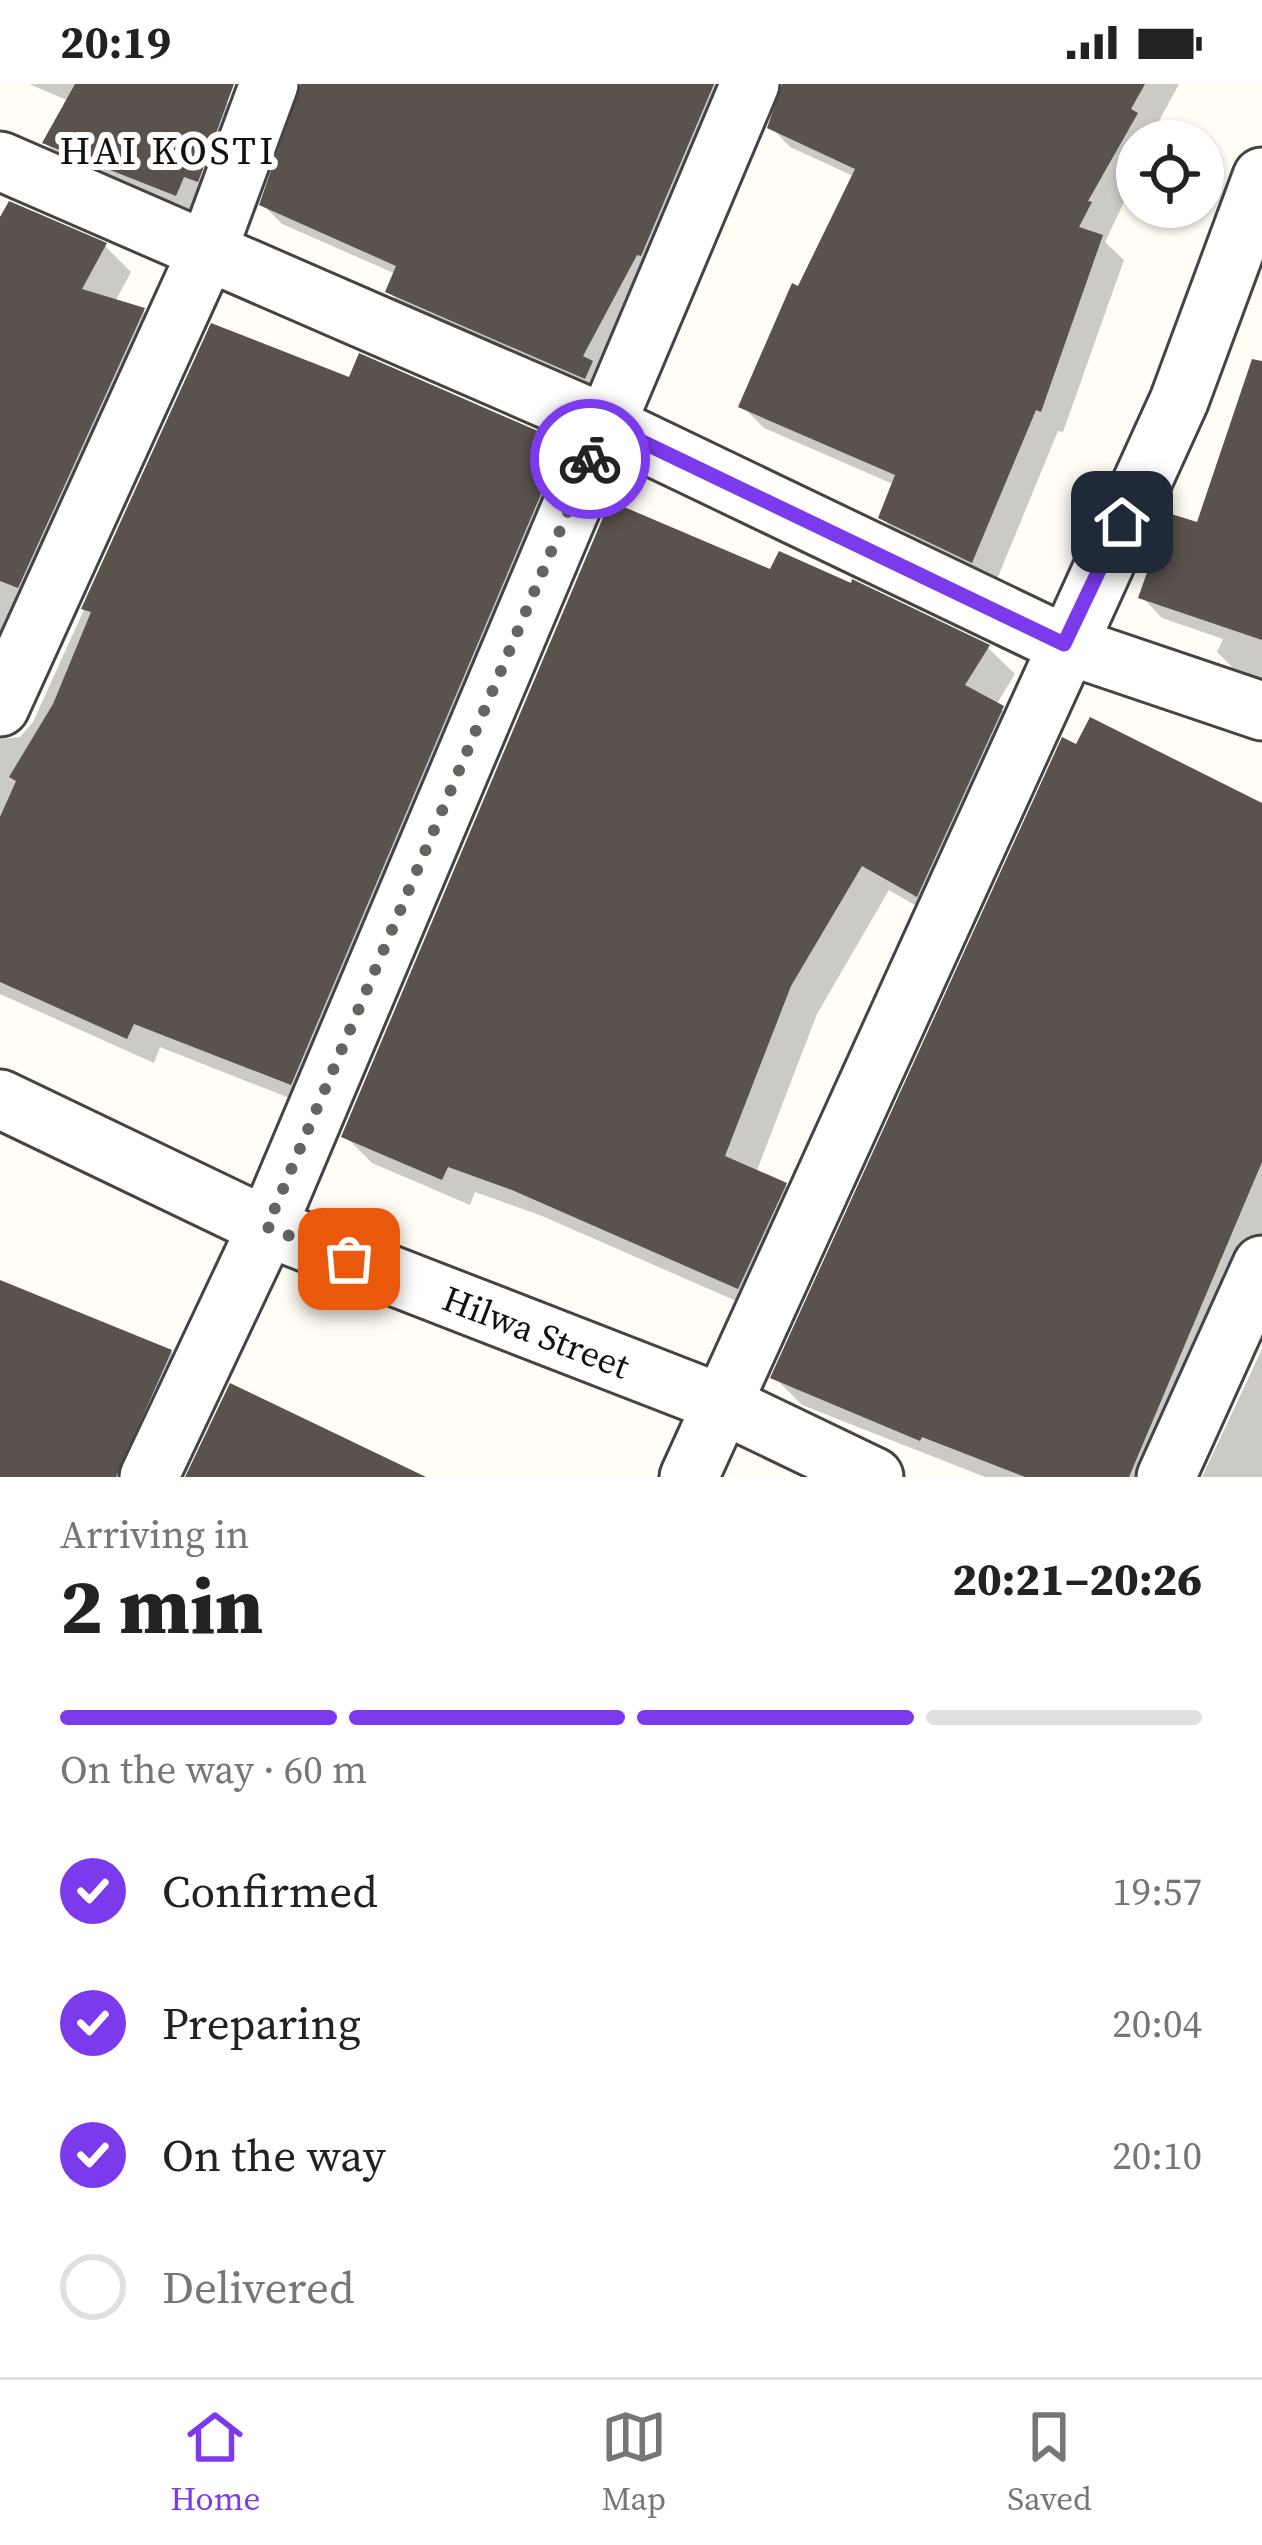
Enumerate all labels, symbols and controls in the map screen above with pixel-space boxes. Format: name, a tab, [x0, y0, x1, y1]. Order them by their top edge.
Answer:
text: 20:19	[60, 11, 171, 73]
map controls	[1116, 120, 1224, 228]
button: locate	[1116, 120, 1224, 228]
district label: HAI KOSTI	[60, 124, 276, 177]
courier	[530, 399, 650, 519]
icon: bike	[557, 426, 623, 492]
pin	[1071, 471, 1173, 573]
icon: home	[1089, 489, 1155, 555]
pin	[298, 1208, 400, 1310]
icon: bag	[316, 1226, 382, 1292]
street label: Hilwa Street	[436, 1273, 637, 1390]
text: Arriving in	[60, 1508, 249, 1561]
text: 20:21–20:26	[952, 1548, 1202, 1610]
text: 2 min	[60, 1552, 263, 1659]
text: On the way · 60 m	[60, 1743, 367, 1796]
icon: check	[60, 1858, 126, 1924]
text: Confirmed	[162, 1860, 378, 1922]
text: 19:57	[1112, 1865, 1202, 1918]
icon: check	[60, 1990, 126, 2056]
text: Preparing	[162, 1992, 361, 2054]
text: 20:04	[1112, 1997, 1202, 2050]
icon: check	[60, 2122, 126, 2188]
text: On the way	[162, 2124, 386, 2186]
text: 20:10	[1112, 2129, 1202, 2182]
text: Delivered	[162, 2256, 354, 2318]
tab: Home	[170, 2404, 260, 2521]
tab: Map	[601, 2404, 667, 2521]
tab: Saved	[1007, 2404, 1092, 2521]

